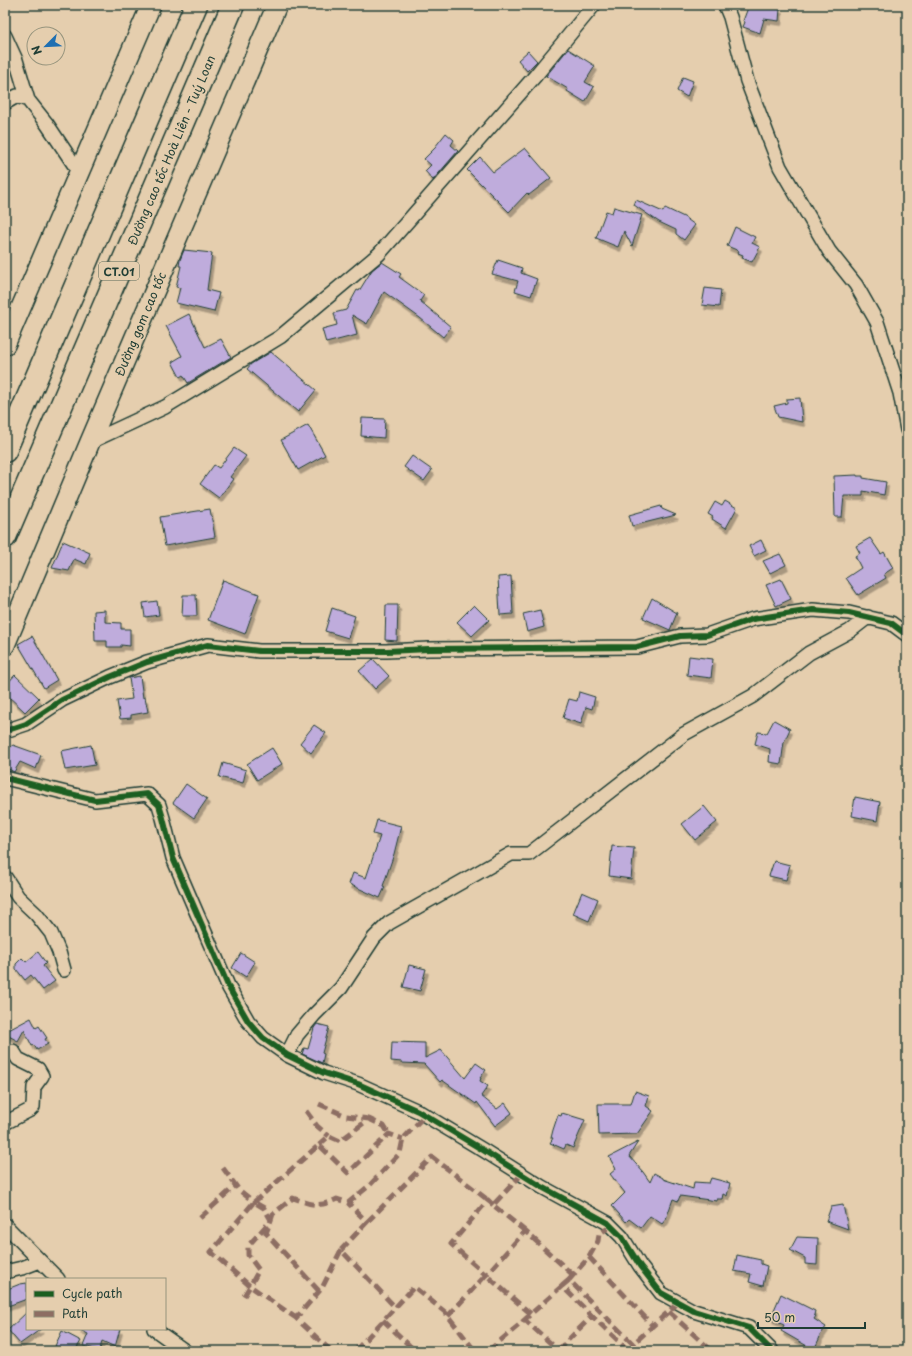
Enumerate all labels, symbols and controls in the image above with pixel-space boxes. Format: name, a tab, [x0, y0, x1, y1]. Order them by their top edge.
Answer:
north arrow	[26, 26, 66, 66]
text: N	[27, 43, 46, 58]
street label: Đường cao tốc Hoà Liên - Tuý Loan	[123, 52, 219, 248]
road number: CT.01	[99, 262, 139, 280]
street label: Đường gom cao tốc	[110, 269, 170, 379]
legend	[26, 1278, 166, 1330]
text: Cycle path	[62, 1284, 123, 1302]
text: Path	[62, 1304, 88, 1322]
scale bar	[758, 1304, 865, 1330]
text: 50 m	[764, 1308, 795, 1326]

